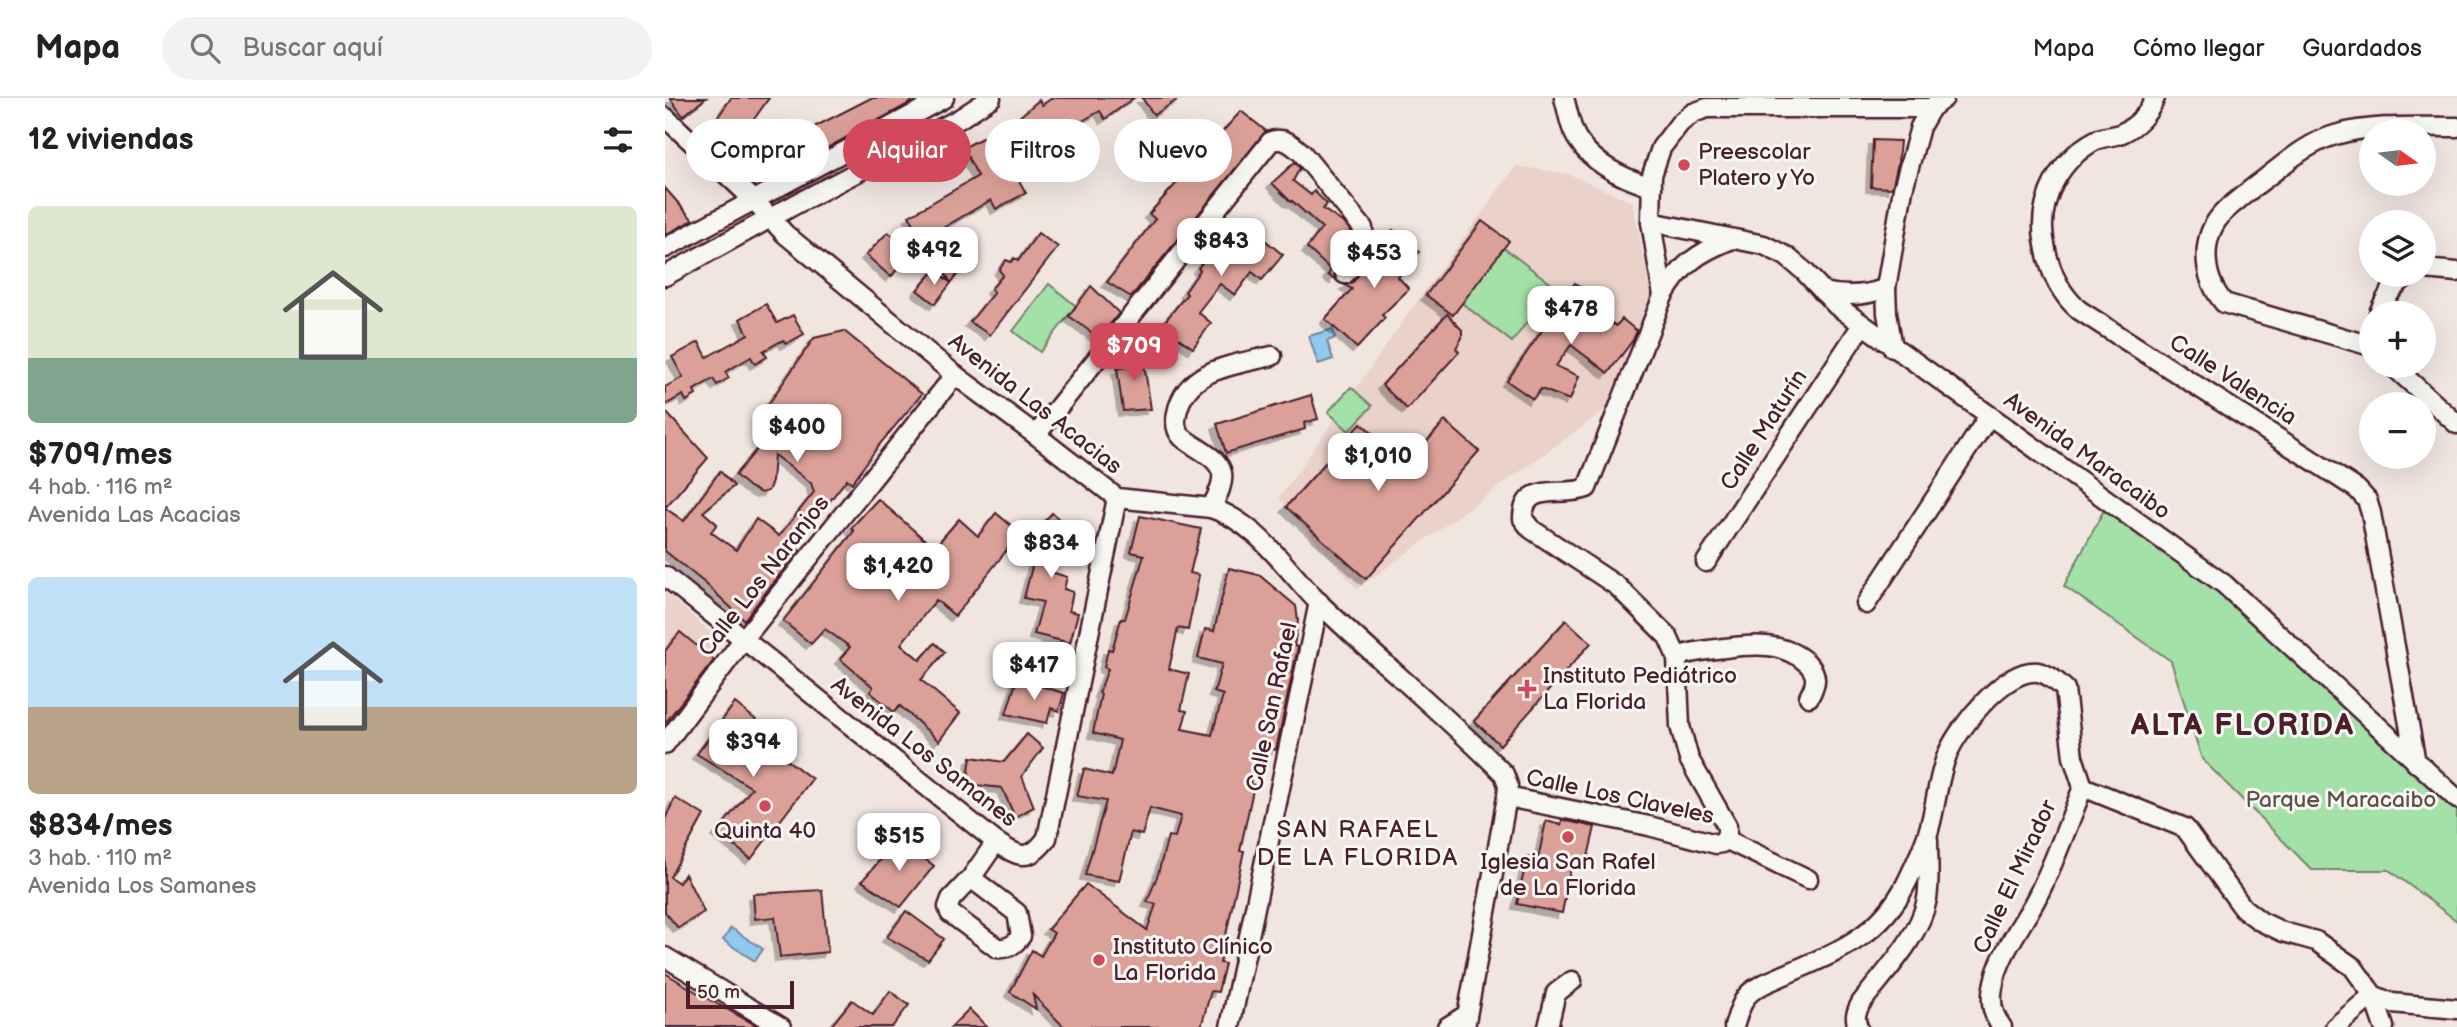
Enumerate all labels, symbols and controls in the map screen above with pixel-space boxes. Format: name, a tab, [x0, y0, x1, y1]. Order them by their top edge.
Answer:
search box	[162, 17, 652, 80]
text: Mapa	[35, 28, 120, 68]
icon: search	[186, 29, 224, 67]
text: Buscar aquí	[242, 33, 383, 64]
text: Mapa	[2033, 34, 2095, 63]
text: Cómo llegar	[2133, 34, 2264, 63]
text: Guardados	[2302, 34, 2422, 63]
chip: Comprar	[686, 119, 829, 182]
chip: Alquilar	[843, 119, 971, 182]
chip: Filtros	[985, 119, 1100, 182]
chip: Nuevo	[1114, 119, 1232, 182]
north arrow	[2359, 119, 2436, 196]
map controls	[2359, 119, 2436, 469]
icon: filters	[599, 121, 637, 159]
text: 12 viviendas	[28, 122, 193, 158]
place label: Preescolar Platero y Yo	[1698, 138, 1815, 192]
marker: Preescolar Platero y Yo	[1676, 157, 1692, 173]
button: layers	[2359, 210, 2436, 287]
pin: $843	[1180, 218, 1262, 278]
text: $843	[1193, 227, 1249, 255]
pin: $492	[893, 228, 975, 287]
pin: $453	[1333, 230, 1415, 290]
text: $492	[906, 236, 962, 264]
text: $453	[1346, 239, 1402, 267]
icon: home	[270, 252, 396, 378]
pin: $478	[1530, 286, 1612, 346]
text: $478	[1543, 295, 1599, 323]
button: +	[2359, 301, 2436, 378]
pin: $709	[1093, 324, 1175, 383]
street label: Avenida Las Acacias	[943, 328, 1127, 480]
street label: Calle Valencia	[2164, 328, 2302, 432]
text: $709	[1106, 332, 1162, 360]
street label: Calle Maturín	[1714, 364, 1814, 496]
street label: Avenida Maracaibo	[1998, 386, 2176, 526]
button: −	[2359, 392, 2436, 469]
pin: $400	[756, 404, 838, 464]
text: $400	[768, 413, 826, 441]
pin: $1,010	[1321, 434, 1435, 493]
text: $709/mes	[28, 437, 172, 473]
text: $1,010	[1344, 442, 1412, 470]
text: 4 hab. · 116 m²	[28, 473, 173, 501]
street label: Calle Los Naranjos	[692, 490, 836, 662]
text: Avenida Las Acacias	[28, 501, 241, 529]
pin: $834	[1010, 520, 1092, 580]
text: $834	[1023, 529, 1079, 557]
pin: $1,420	[841, 544, 955, 603]
text: $1,420	[862, 552, 934, 580]
street label: Calle San Rafael	[1240, 620, 1304, 794]
icon: home	[270, 623, 396, 749]
pin: $417	[993, 642, 1075, 702]
text: $417	[1009, 651, 1059, 679]
place label: Instituto Pediátrico La Florida	[1543, 662, 1737, 716]
street label: Avenida Los Samanes	[825, 671, 1023, 833]
marker: Instituto Pediátrico La Florida	[1517, 679, 1537, 699]
district label: ALTA FLORIDA	[2130, 708, 2355, 744]
pin: $394	[712, 720, 794, 779]
text: $394	[725, 728, 781, 756]
street label: Calle Los Claveles	[1524, 763, 1716, 831]
park label: Parque Maracaibo	[2246, 786, 2436, 814]
street label: Calle El Mirador	[1967, 795, 2063, 958]
marker: Quinta 40	[757, 798, 773, 814]
text: $834/mes	[28, 808, 173, 844]
pin: $515	[858, 814, 940, 873]
district label: SAN RAFAEL DE LA FLORIDA	[1257, 815, 1459, 872]
place label: Quinta 40	[714, 817, 816, 845]
text: $515	[873, 822, 925, 850]
marker: Iglesia San Rafel de La Florida	[1560, 829, 1576, 845]
text: 3 hab. · 110 m²	[28, 844, 172, 872]
place label: Iglesia San Rafel de La Florida	[1480, 848, 1656, 902]
text: Avenida Los Samanes	[28, 872, 256, 900]
place label: Instituto Clínico La Florida	[1113, 933, 1273, 987]
marker: Instituto Clínico La Florida	[1091, 952, 1107, 968]
scale bar	[686, 978, 795, 1010]
text: 50 m	[697, 981, 740, 1004]

